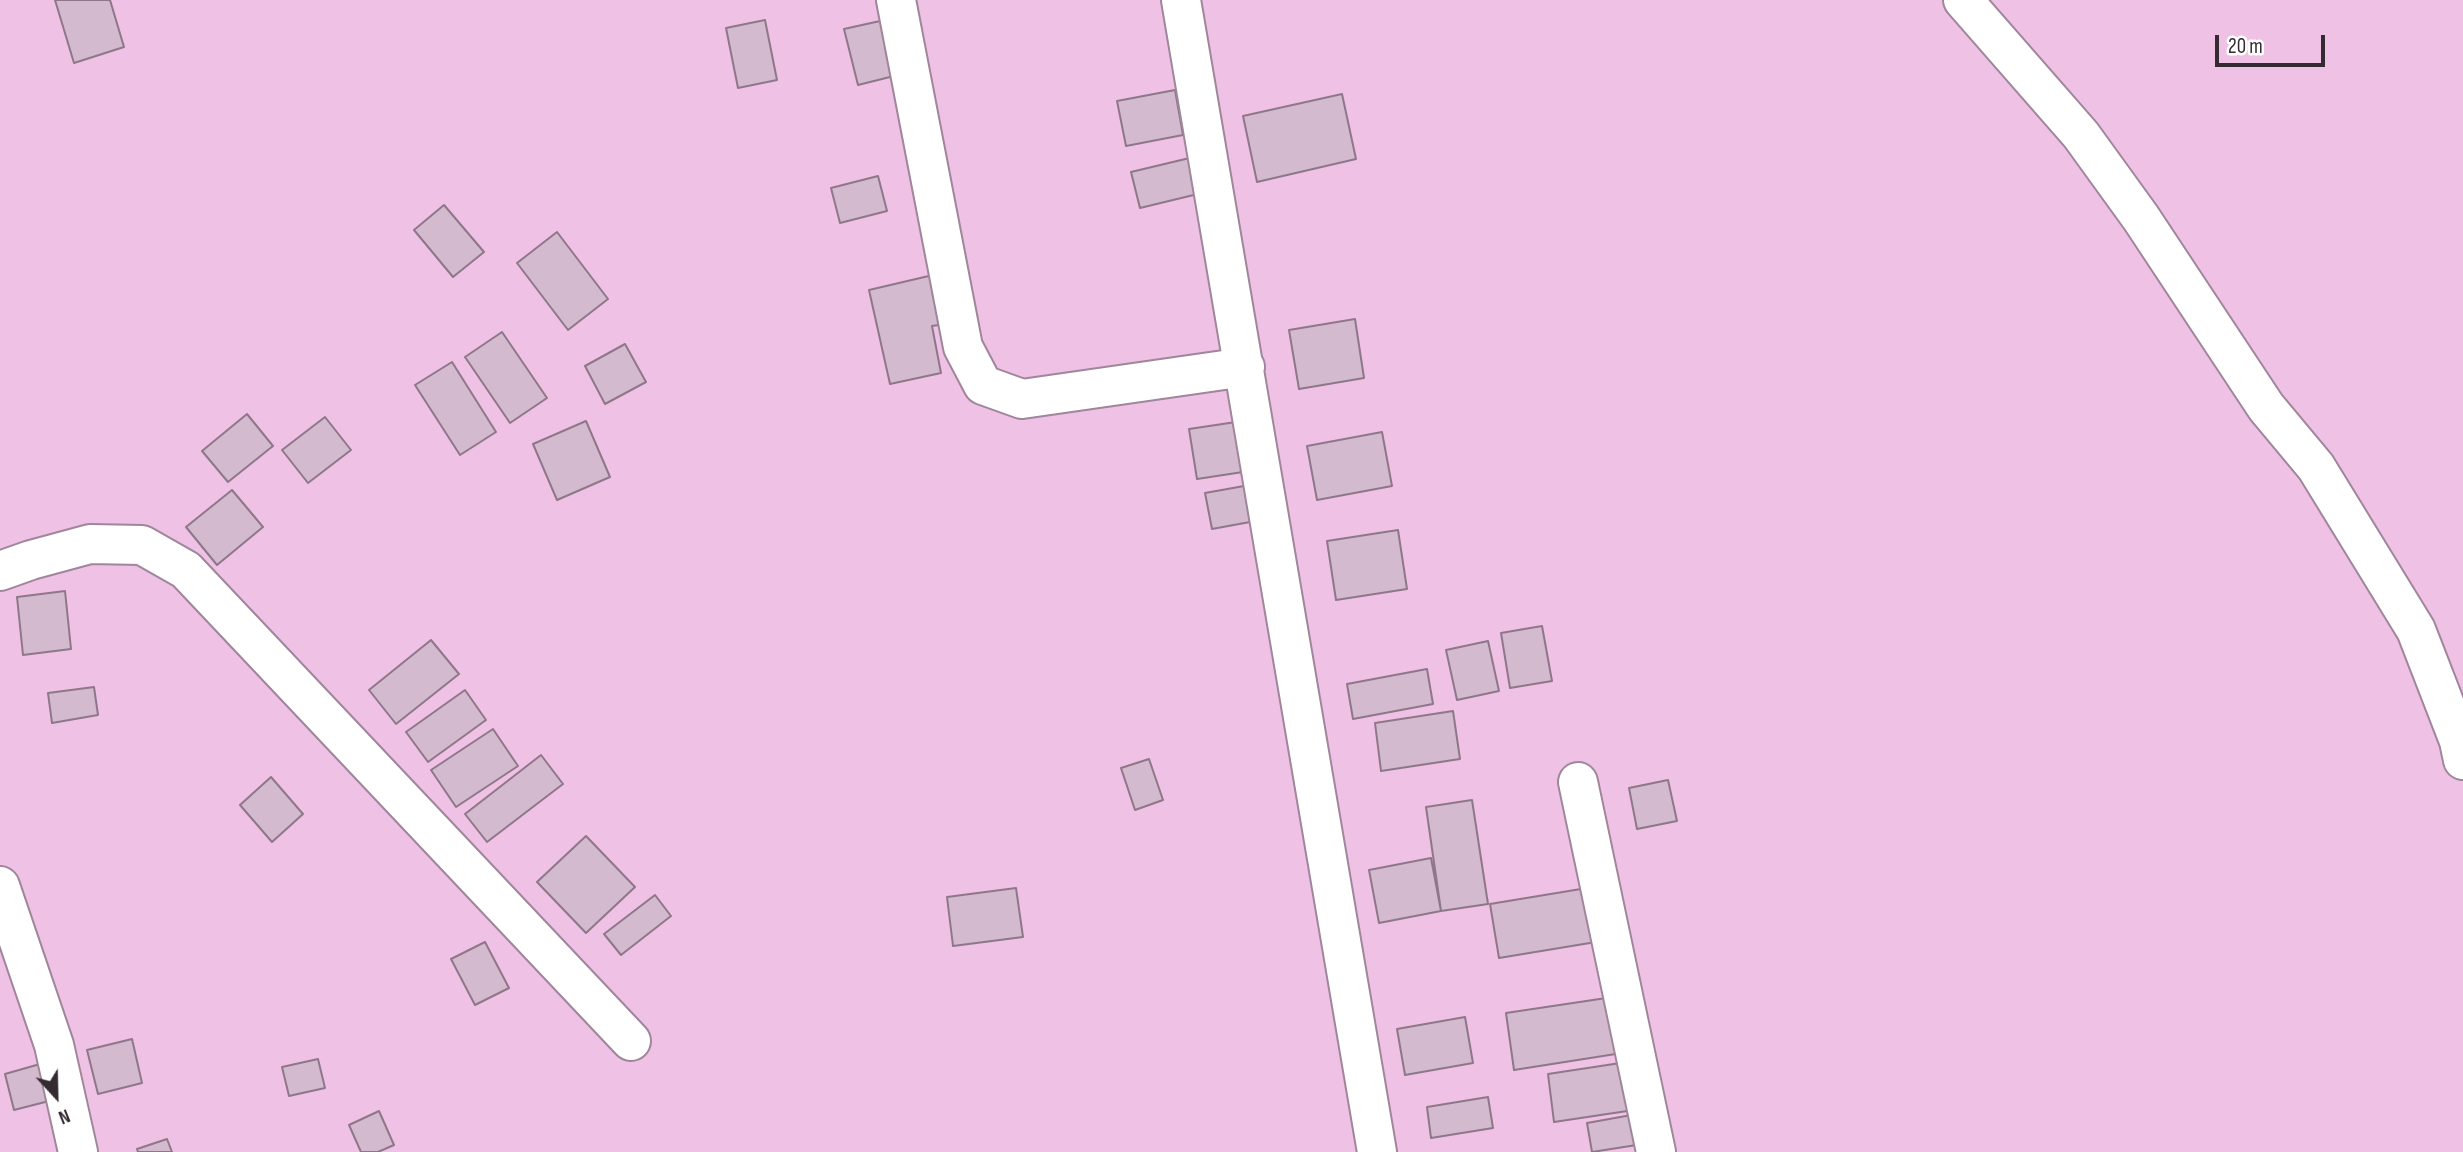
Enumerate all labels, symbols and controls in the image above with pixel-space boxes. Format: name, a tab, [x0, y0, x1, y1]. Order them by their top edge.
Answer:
scale bar	[2218, 21, 2328, 65]
text: 20 m	[2228, 34, 2263, 59]
north arrow	[21, 1061, 91, 1131]
text: N	[55, 1103, 73, 1128]

